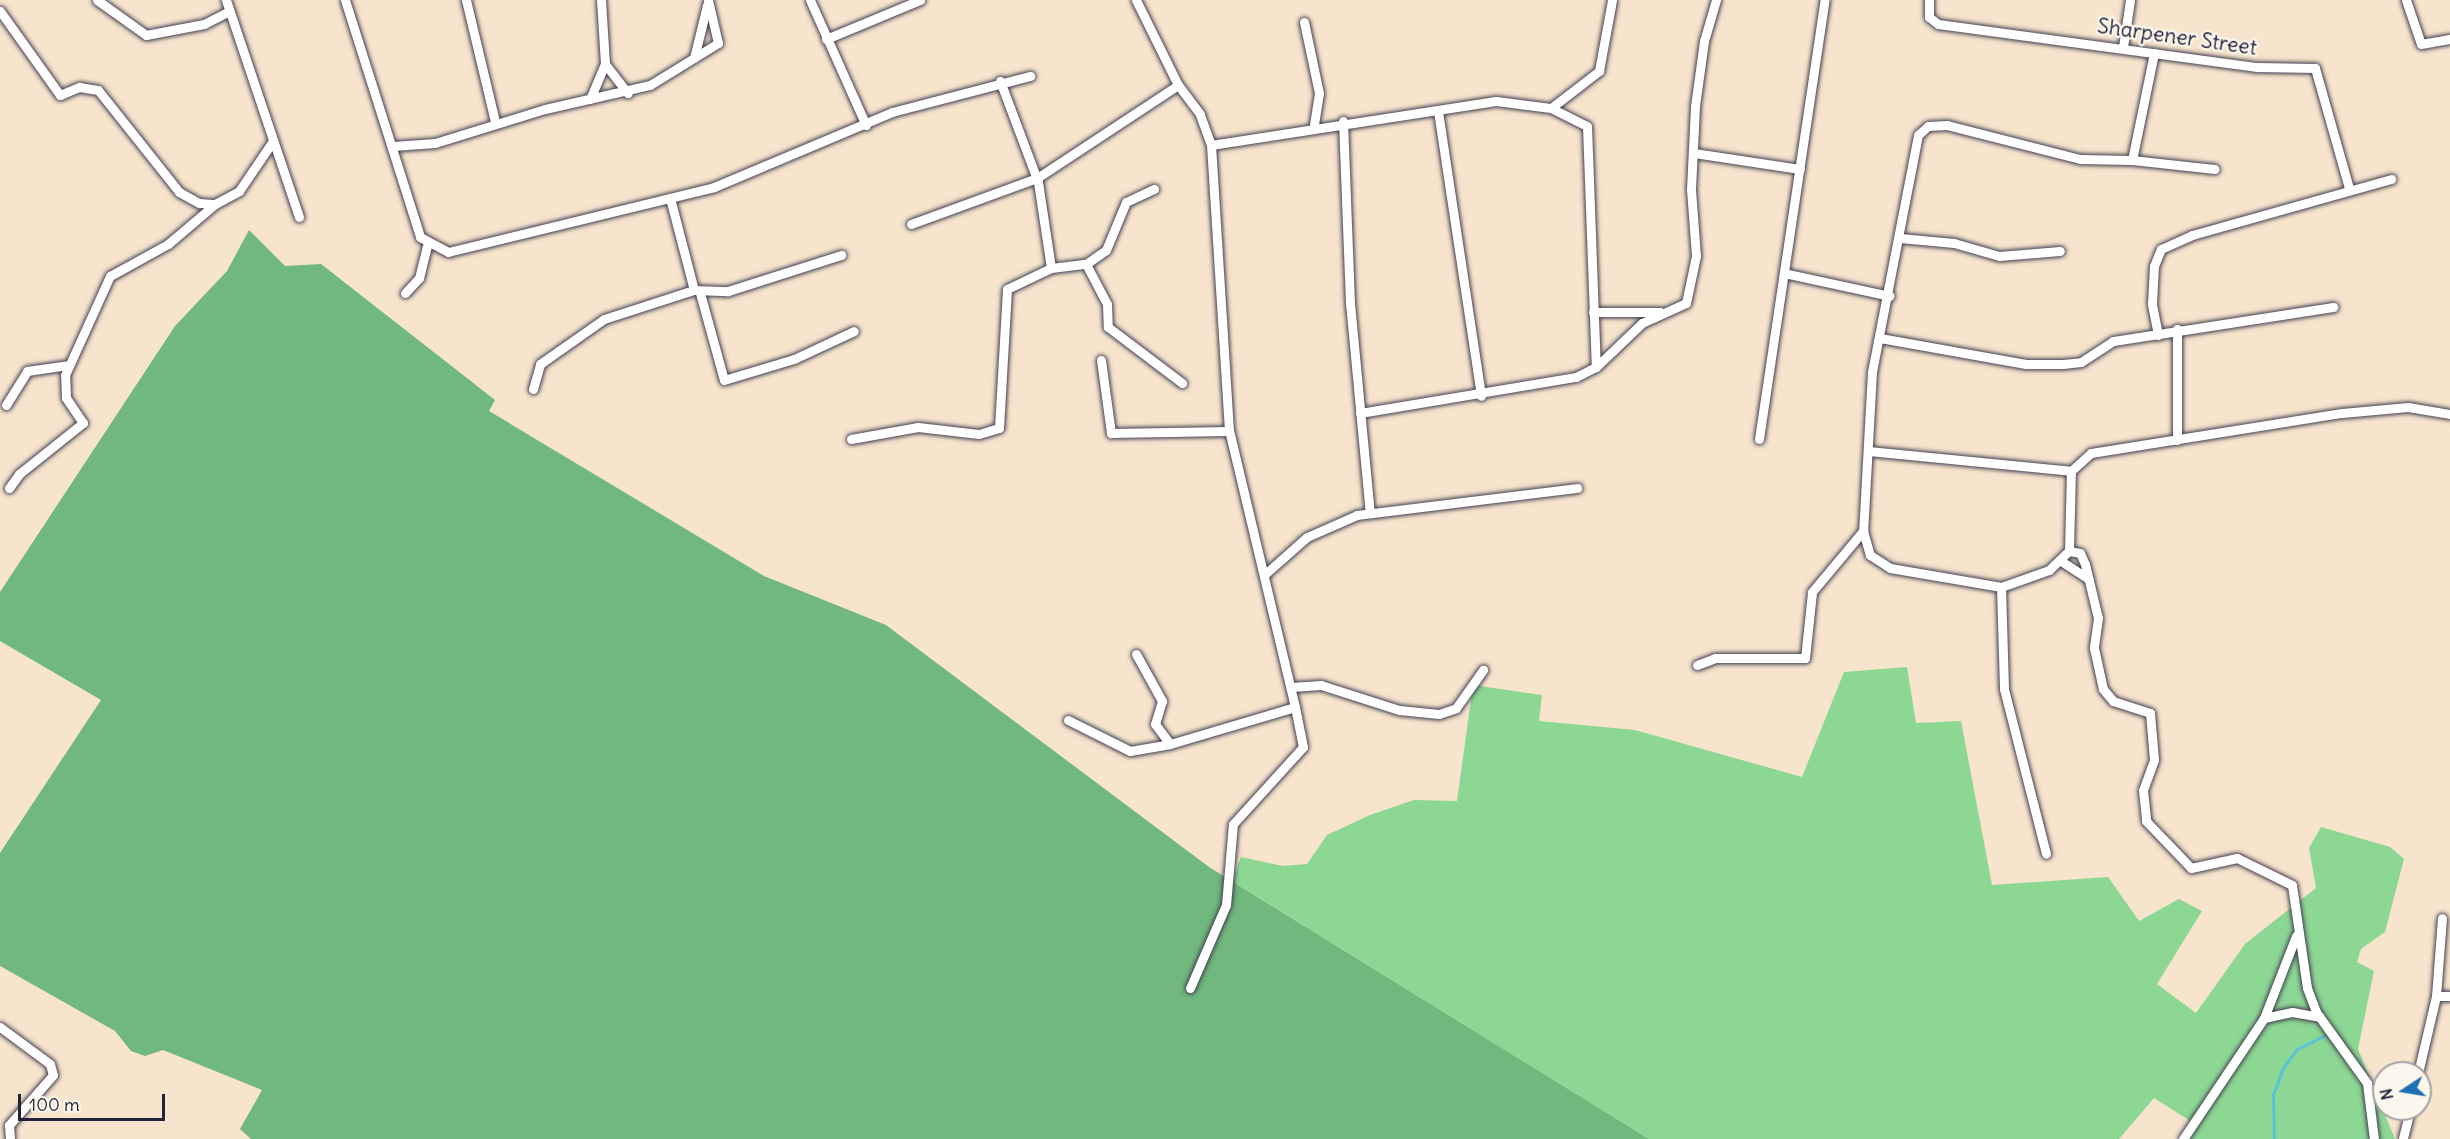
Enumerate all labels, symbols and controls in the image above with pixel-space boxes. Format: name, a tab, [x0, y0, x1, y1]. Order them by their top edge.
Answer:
street label: Sharpener Street	[2096, 13, 2258, 61]
north arrow	[2372, 1061, 2432, 1121]
scale bar	[21, 1082, 168, 1120]
text: N	[2375, 1087, 2397, 1102]
text: 100 m	[29, 1093, 80, 1116]

